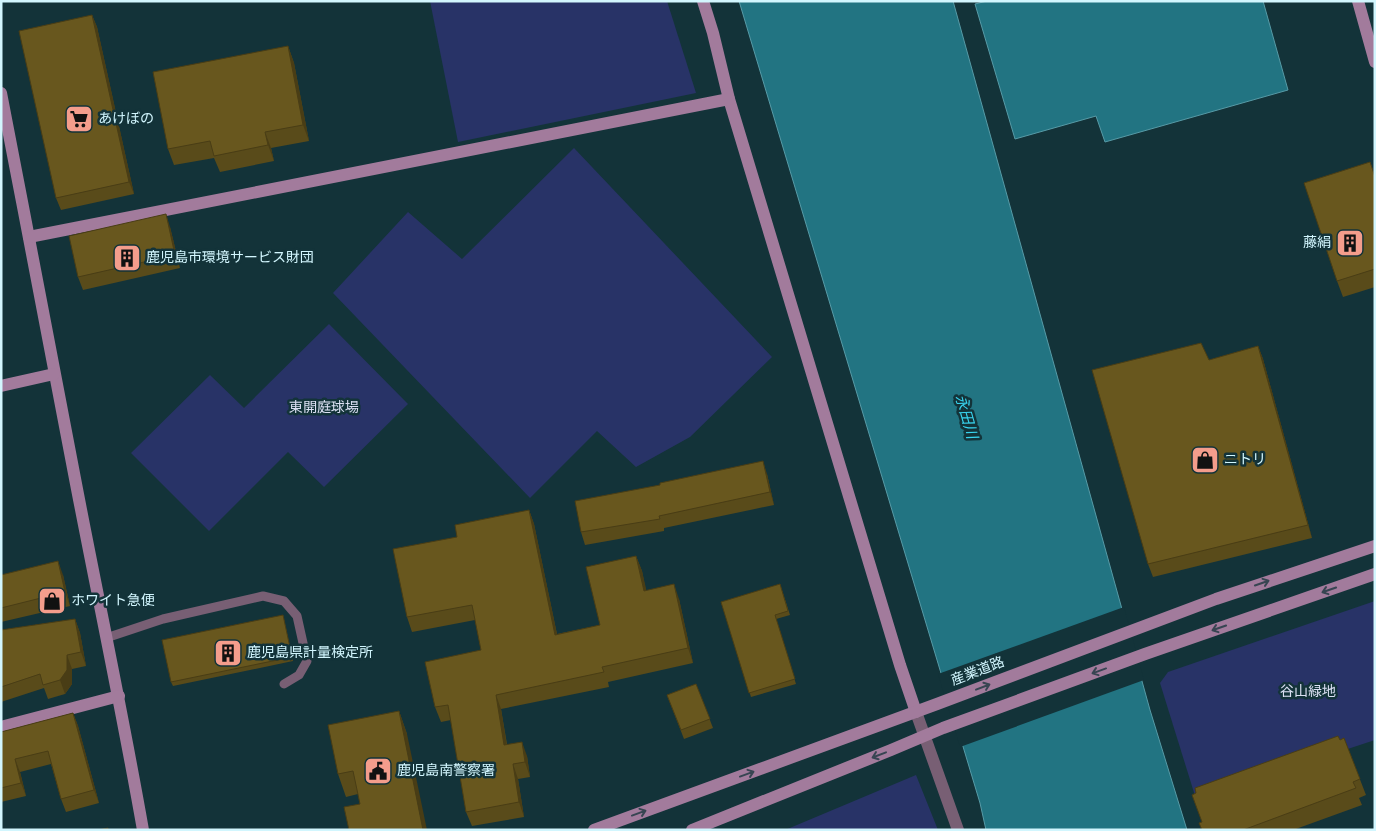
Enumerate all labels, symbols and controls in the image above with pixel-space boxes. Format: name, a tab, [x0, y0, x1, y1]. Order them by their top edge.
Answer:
supermarket icon: あけぼの	[64, 104, 94, 134]
place label: あけぼの	[98, 111, 154, 128]
building icon: 藤絹	[1335, 228, 1365, 258]
place label: 藤絹	[1303, 235, 1331, 252]
building icon: 鹿児島市環境サービス財団	[112, 243, 142, 273]
place label: 鹿児島市環境サービス財団	[146, 250, 314, 267]
water label: 永田川	[950, 393, 981, 443]
park label: 東開庭球場	[289, 400, 359, 417]
shop icon: ニトリ	[1190, 445, 1220, 475]
place label: ニトリ	[1224, 452, 1266, 469]
one-way arrow	[1254, 578, 1269, 587]
shop icon: ホワイト急便	[37, 586, 67, 616]
one-way arrow	[1321, 586, 1337, 595]
place label: ホワイト急便	[71, 593, 155, 610]
one-way arrow	[1212, 624, 1228, 633]
building icon: 鹿児島県計量検定所	[213, 638, 243, 668]
place label: 鹿児島県計量検定所	[247, 645, 373, 662]
street label: 産業道路	[949, 654, 1007, 690]
one-way arrow	[1092, 667, 1107, 676]
one-way arrow	[975, 681, 990, 691]
park label: 谷山緑地	[1280, 684, 1336, 701]
one-way arrow	[872, 751, 888, 760]
public building icon: 鹿児島南警察署	[363, 756, 393, 786]
place label: 鹿児島南警察署	[397, 763, 495, 780]
one-way arrow	[739, 769, 754, 778]
one-way arrow	[631, 808, 647, 817]

